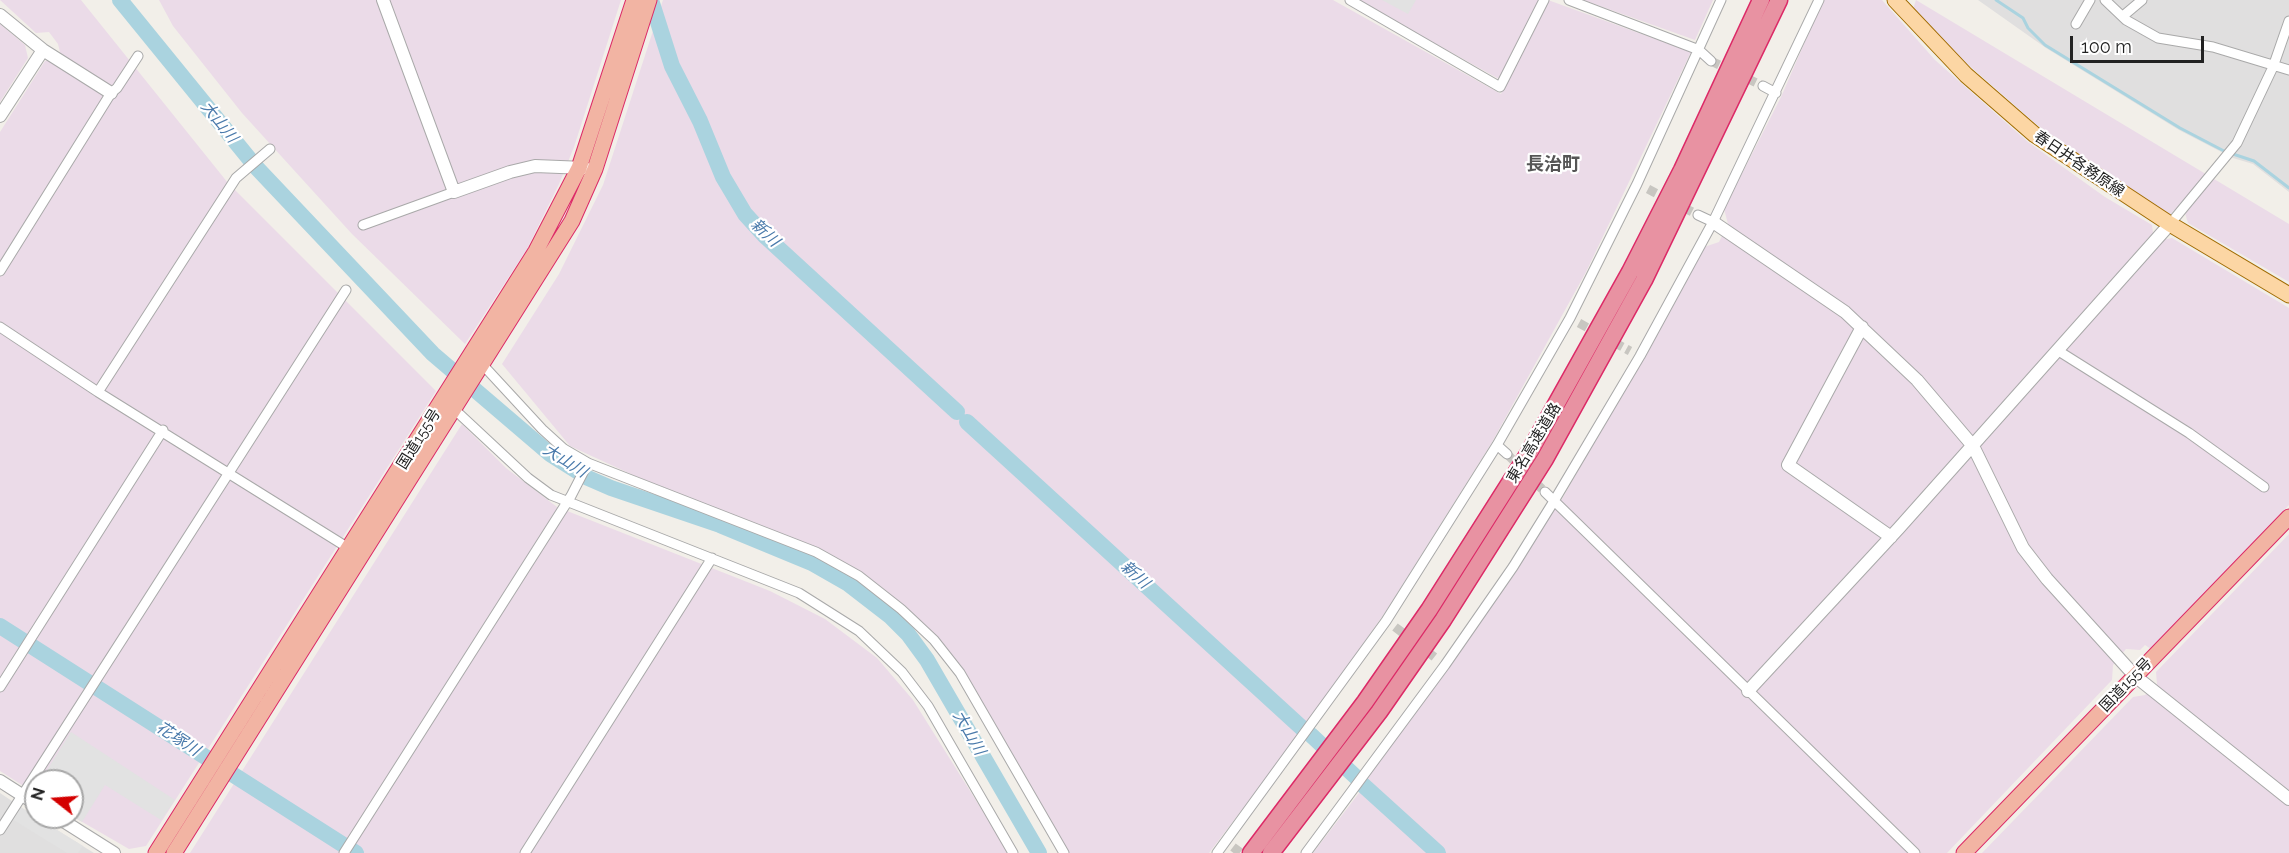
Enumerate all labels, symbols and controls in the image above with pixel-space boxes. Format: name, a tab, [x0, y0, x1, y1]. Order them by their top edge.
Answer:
scale bar	[2073, 24, 2206, 62]
text: 100 m	[2081, 36, 2132, 57]
water label: 大山川	[196, 97, 242, 147]
street label: 春日井各務原線	[2030, 127, 2128, 201]
district label: 長治町	[1526, 154, 1580, 176]
water label: 新川	[747, 215, 783, 251]
street label: 東名高速道路	[1503, 400, 1565, 486]
street label: 国道155号	[393, 405, 445, 473]
water label: 大山川	[540, 440, 590, 482]
water label: 新川	[1117, 557, 1153, 593]
street label: 国道155号	[2096, 654, 2156, 716]
water label: 大山川	[949, 707, 989, 759]
water label: 花塚川	[153, 718, 203, 760]
north arrow	[24, 769, 84, 829]
text: N	[27, 786, 49, 803]

